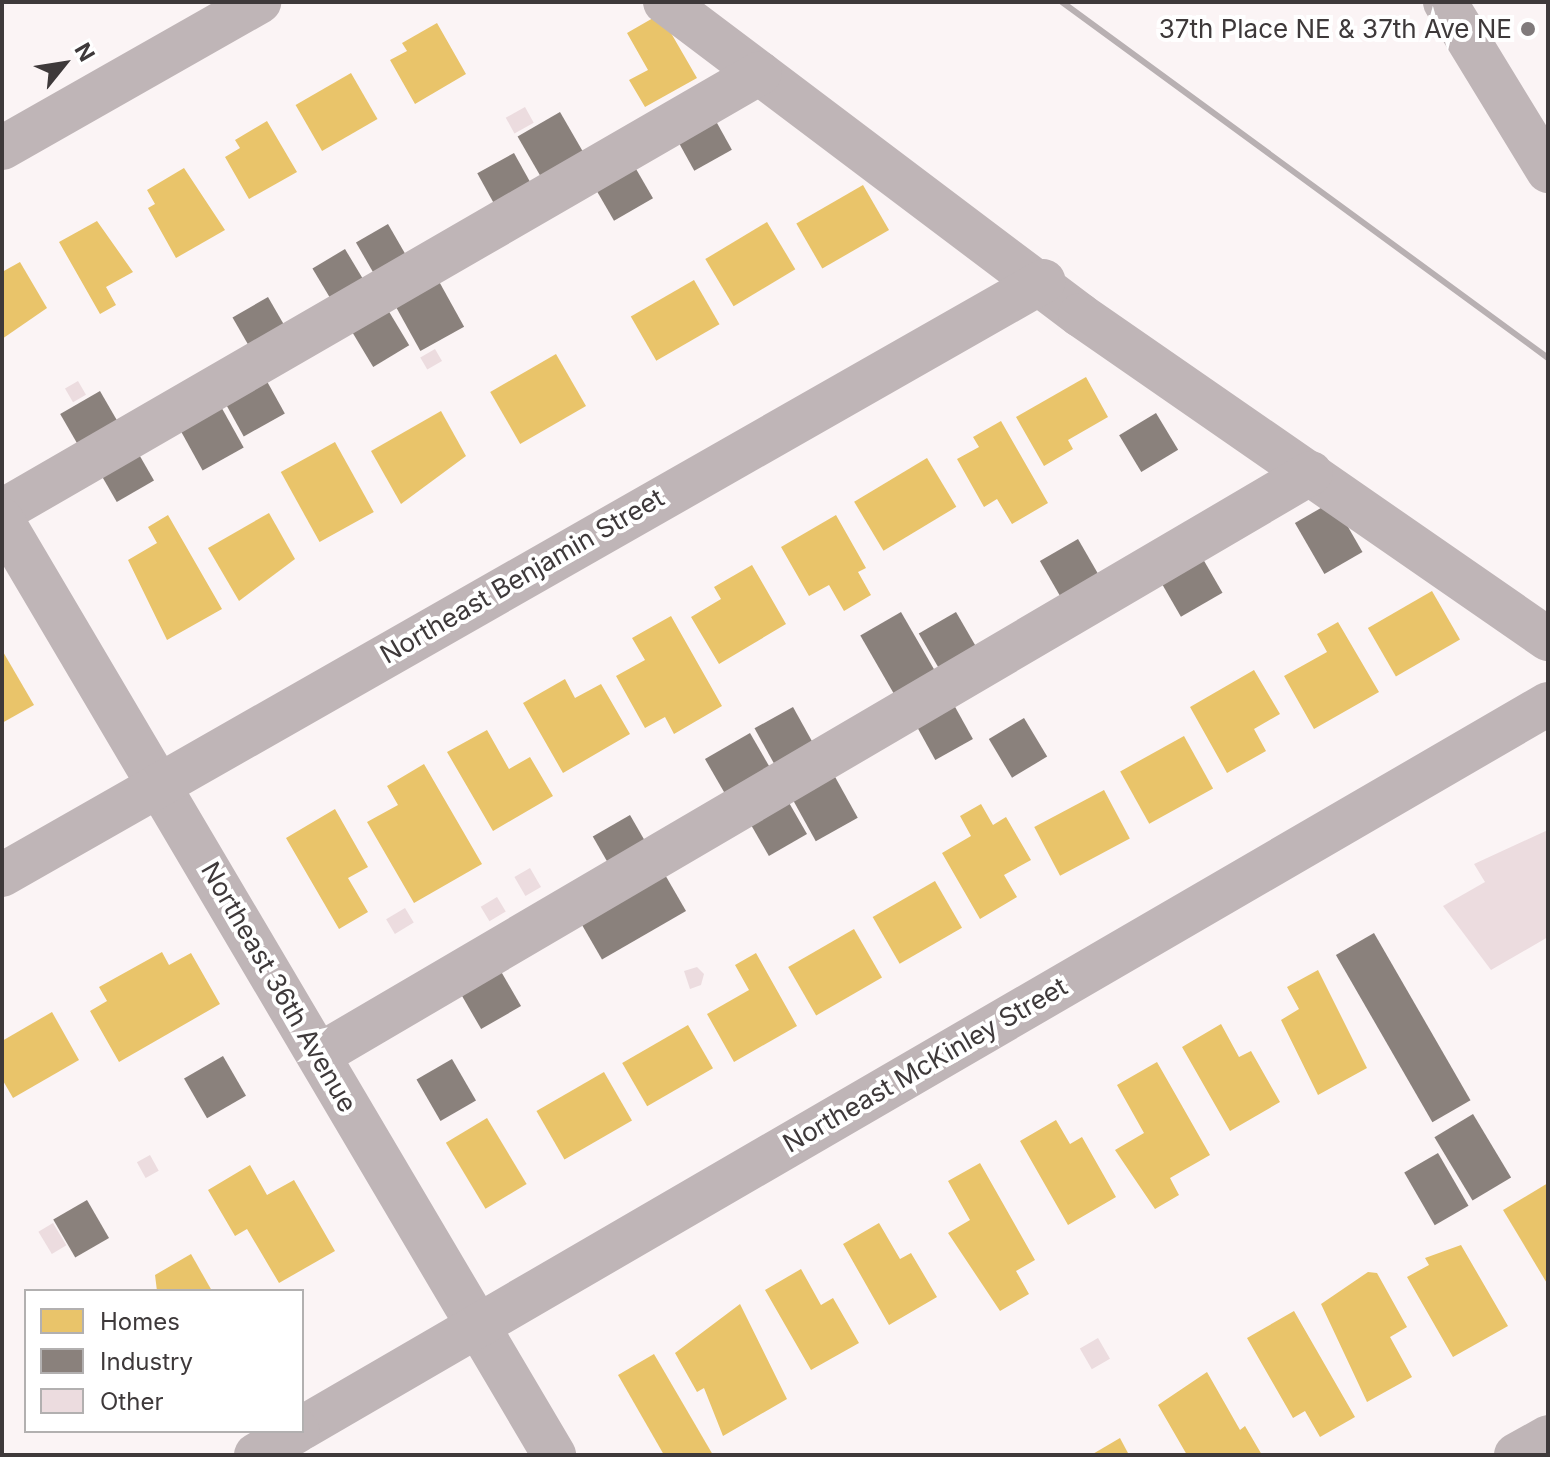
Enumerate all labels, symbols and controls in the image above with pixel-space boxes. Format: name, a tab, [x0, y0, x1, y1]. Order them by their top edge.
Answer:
place label: 37th Place NE & 37th Ave NE	[1159, 13, 1512, 45]
marker: 37th Place NE & 37th Ave NE	[1519, 20, 1537, 38]
north arrow	[24, 24, 104, 104]
text: N	[69, 38, 100, 66]
street label: Northeast Benjamin Street	[375, 482, 669, 670]
street label: Northeast 36th Avenue	[195, 856, 363, 1118]
street label: Northeast McKinley Street	[777, 971, 1073, 1159]
legend	[24, 1289, 304, 1433]
text: Homes	[100, 1307, 180, 1336]
text: Industry	[100, 1347, 193, 1376]
text: Other	[100, 1387, 163, 1416]

